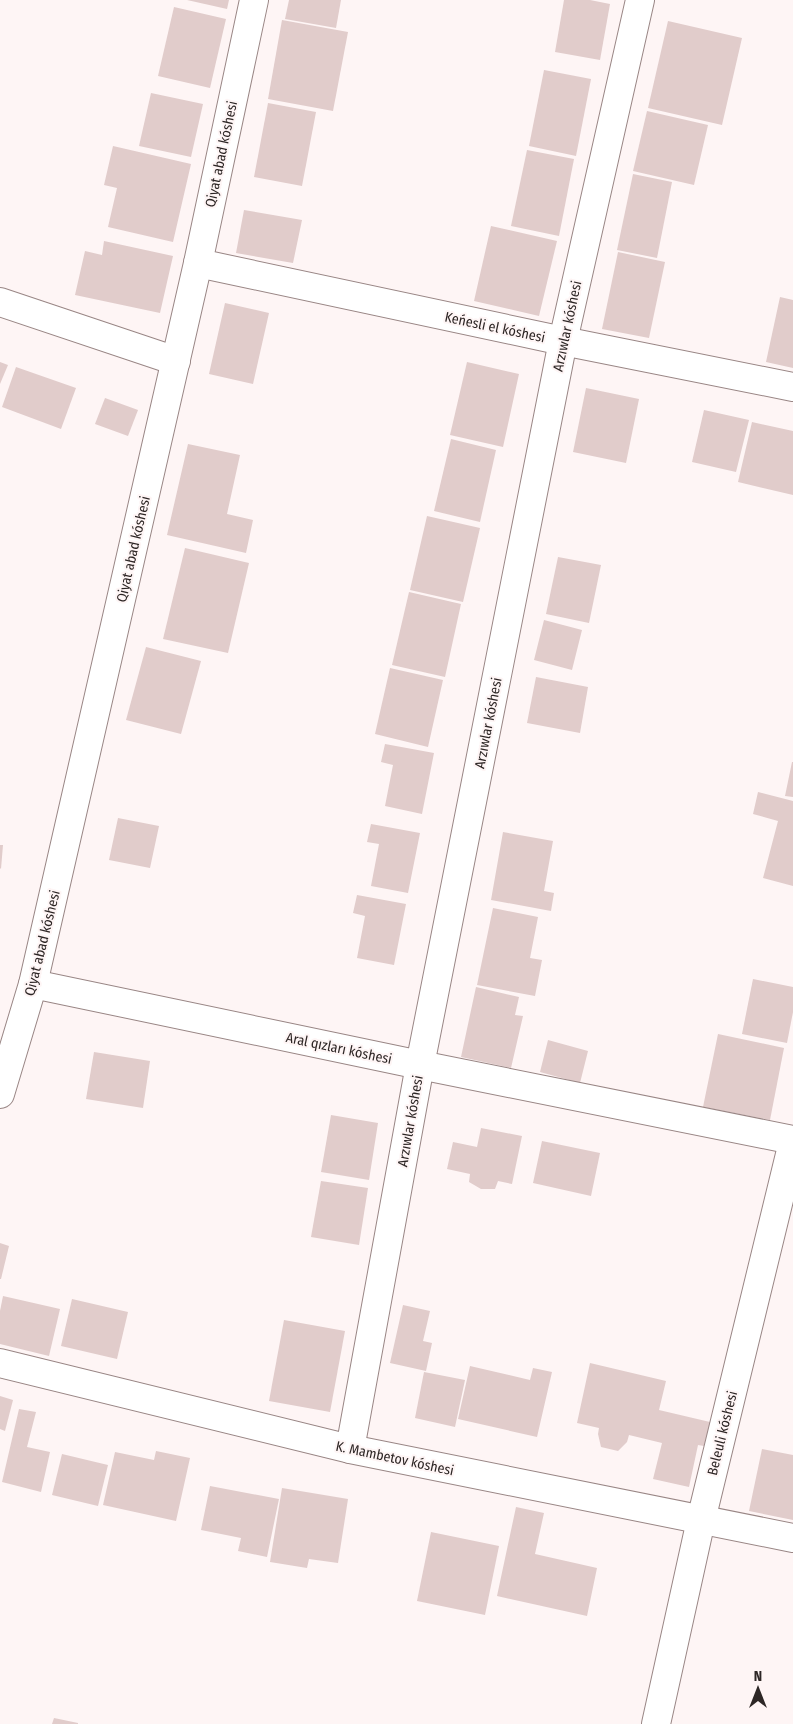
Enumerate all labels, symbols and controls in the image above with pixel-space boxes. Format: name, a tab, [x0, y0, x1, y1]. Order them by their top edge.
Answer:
street label: Qiyat abad kóshesi	[202, 99, 241, 209]
street label: Arzıwlar kóshesi	[550, 279, 585, 373]
street label: Keńesli el kóshesi	[443, 309, 547, 346]
street label: Qiyat abad kóshesi	[113, 494, 154, 604]
street label: Arzıwlar kóshesi	[471, 676, 506, 770]
street label: Qiyat abad kóshesi	[21, 888, 64, 998]
street label: Aral qızları kóshesi	[284, 1029, 393, 1068]
street label: Arzıwlar kóshesi	[394, 1074, 427, 1168]
street label: Beleuli kóshesi	[704, 1389, 741, 1477]
street label: K. Mambetov kóshesi	[334, 1438, 456, 1479]
north arrow	[733, 1664, 783, 1714]
text: N	[754, 1668, 762, 1685]

